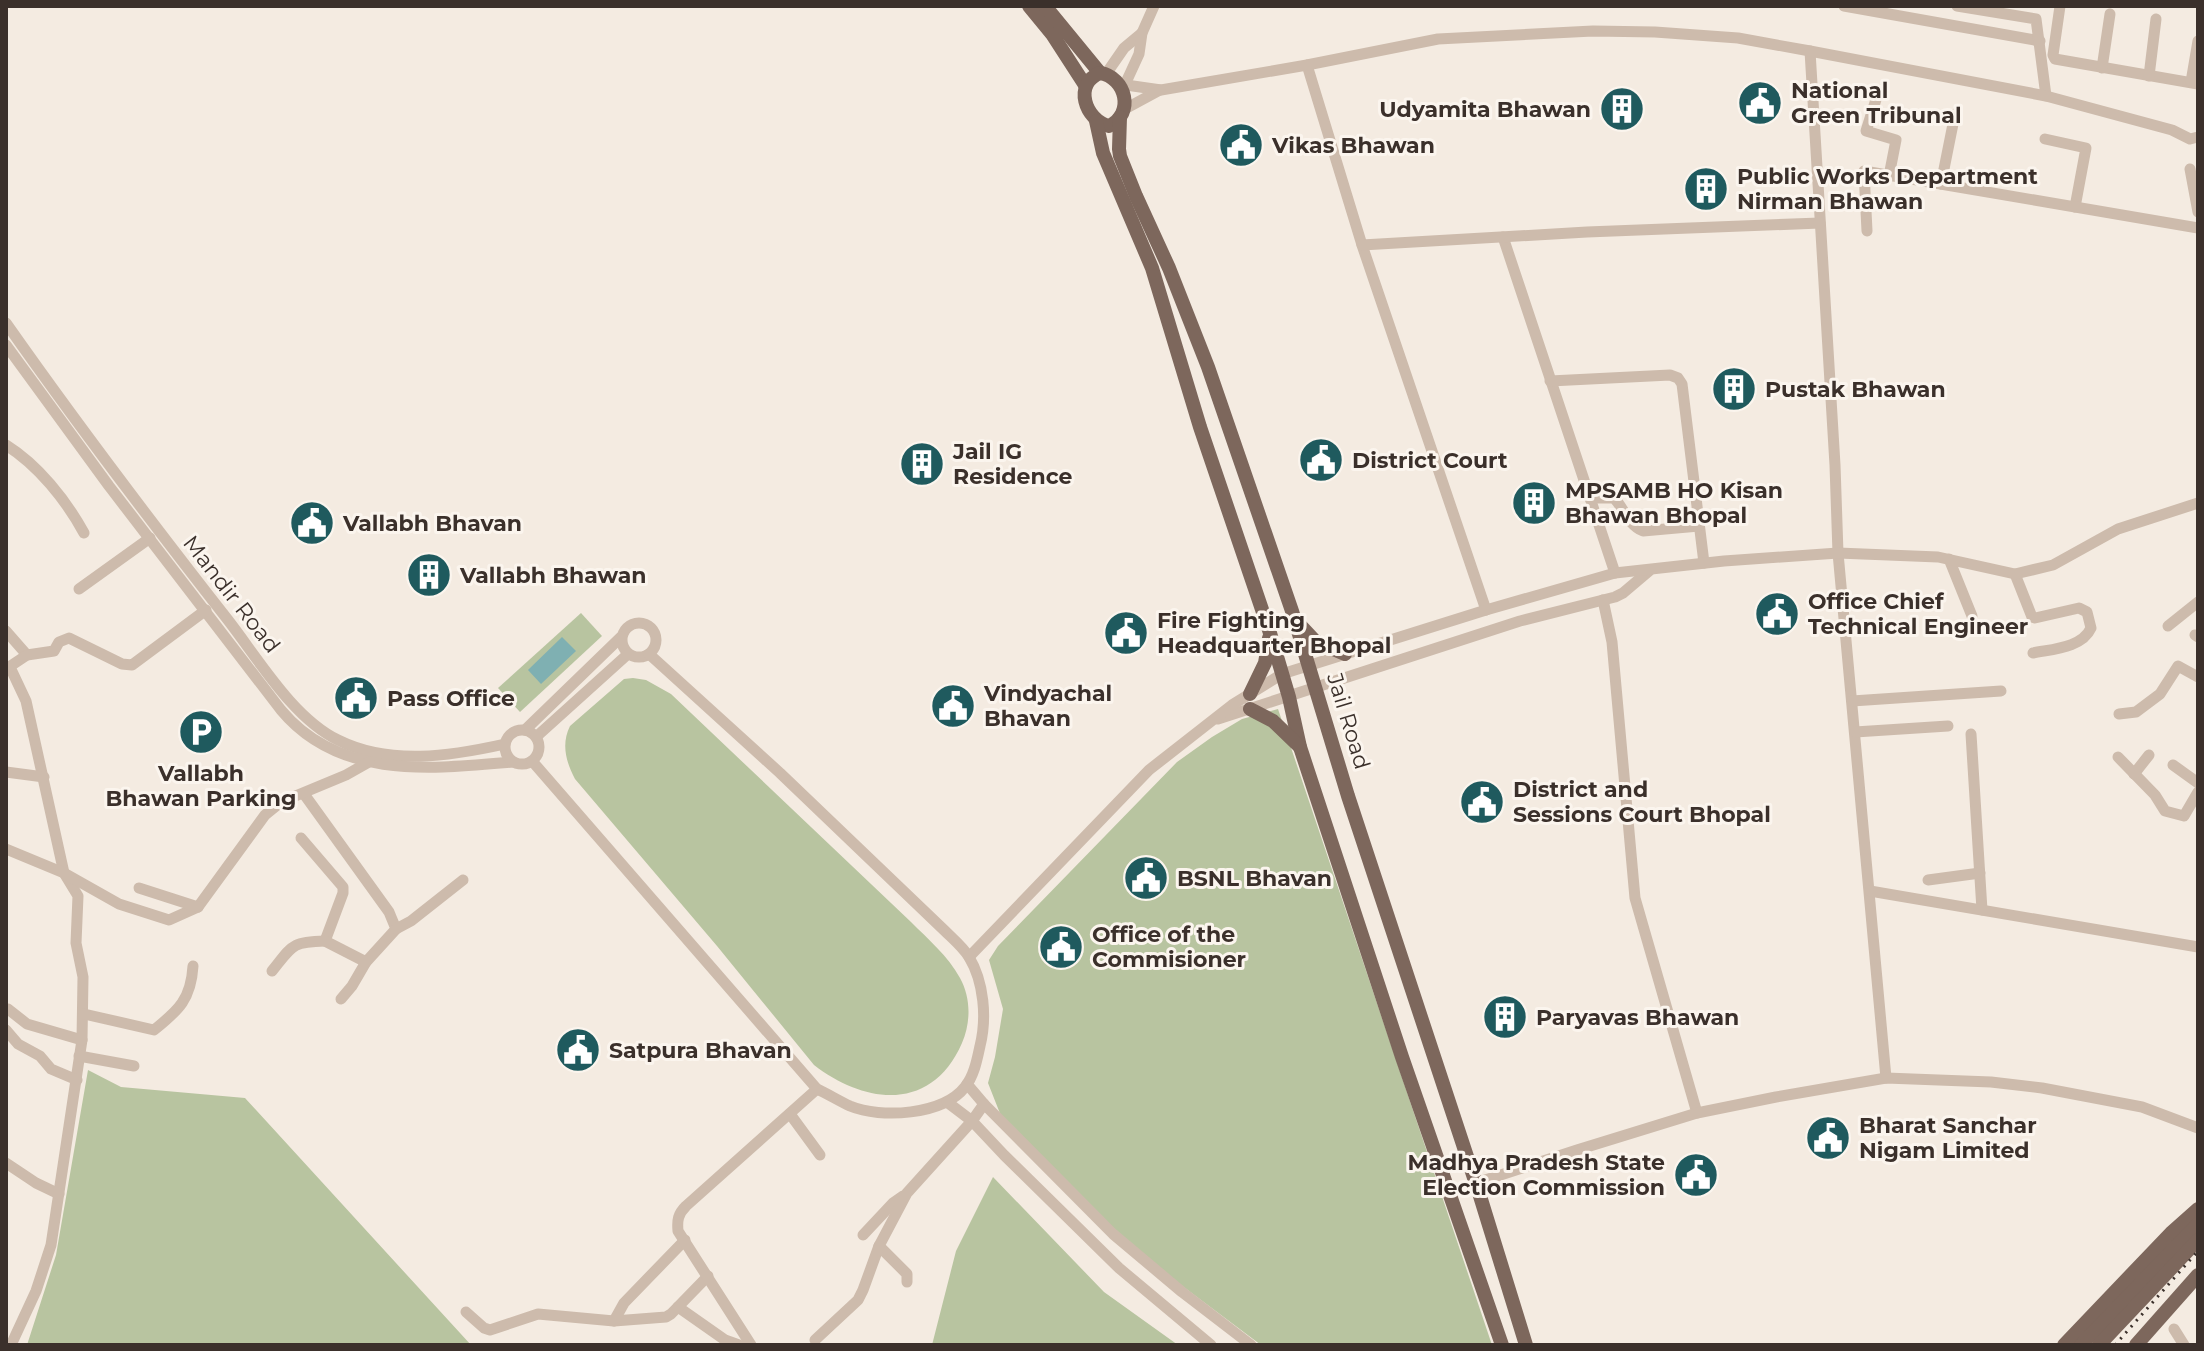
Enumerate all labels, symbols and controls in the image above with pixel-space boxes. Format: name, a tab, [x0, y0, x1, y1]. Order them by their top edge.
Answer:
place label: National Green Tribunal	[1791, 77, 1962, 129]
public building icon: National Green Tribunal	[1736, 79, 1784, 127]
building icon: Udyamita Bhawan	[1598, 85, 1646, 133]
place label: Udyamita Bhawan	[1379, 96, 1591, 123]
public building icon: Vikas Bhawan	[1217, 121, 1265, 169]
place label: Vikas Bhawan	[1271, 132, 1435, 159]
place label: Public Works Department Nirman Bhawan	[1737, 163, 2038, 215]
building icon: Public Works Department Nirman Bhawan	[1682, 165, 1730, 213]
building icon: Pustak Bhawan	[1710, 365, 1758, 413]
place label: Pustak Bhawan	[1765, 376, 1946, 403]
public building icon: District Court	[1297, 436, 1345, 484]
place label: Jail IG Residence	[952, 438, 1073, 490]
building icon: Jail IG Residence	[898, 440, 946, 488]
place label: District Court	[1352, 447, 1508, 474]
place label: MPSAMB HO Kisan Bhawan Bhopal	[1565, 477, 1783, 529]
building icon: MPSAMB HO Kisan Bhawan Bhopal	[1510, 479, 1558, 527]
public building icon: Vallabh Bhavan	[288, 499, 336, 547]
place label: Vallabh Bhavan	[342, 510, 522, 537]
street label: Mandir Road	[177, 530, 286, 658]
building icon: Vallabh Bhawan	[405, 551, 453, 599]
place label: Vallabh Bhawan	[459, 562, 647, 589]
place label: Office Chief Technical Engineer	[1808, 588, 2028, 640]
public building icon: Office Chief Technical Engineer	[1753, 590, 1801, 638]
place label: Fire Fighting Headquarter Bhopal	[1157, 607, 1391, 659]
public building icon: Fire Fighting Headquarter Bhopal	[1102, 609, 1150, 657]
street label: Jail Road	[1321, 669, 1376, 772]
public building icon: Pass Office	[332, 674, 380, 722]
place label: Vindyachal Bhavan	[983, 680, 1112, 732]
public building icon: Vindyachal Bhavan	[929, 682, 977, 730]
place label: Pass Office	[387, 685, 515, 712]
parking icon: Vallabh Bhawan Parking	[177, 708, 225, 756]
place label: Vallabh Bhawan Parking	[106, 760, 297, 812]
place label: District and Sessions Court Bhopal	[1513, 776, 1771, 828]
public building icon: District and Sessions Court Bhopal	[1458, 778, 1506, 826]
public building icon: BSNL Bhavan	[1122, 854, 1170, 902]
place label: BSNL Bhavan	[1177, 865, 1332, 892]
place label: Office of the Commisioner	[1092, 921, 1246, 973]
public building icon: Office of the Commisioner	[1037, 923, 1085, 971]
building icon: Paryavas Bhawan	[1481, 993, 1529, 1041]
place label: Paryavas Bhawan	[1536, 1004, 1739, 1031]
public building icon: Satpura Bhavan	[554, 1026, 602, 1074]
place label: Satpura Bhavan	[609, 1037, 792, 1064]
place label: Bharat Sanchar Nigam Limited	[1859, 1112, 2037, 1164]
public building icon: Bharat Sanchar Nigam Limited	[1804, 1114, 1852, 1162]
place label: Madhya Pradesh State Election Commission	[1407, 1149, 1665, 1201]
public building icon: Madhya Pradesh State Election Commission	[1672, 1151, 1720, 1199]

